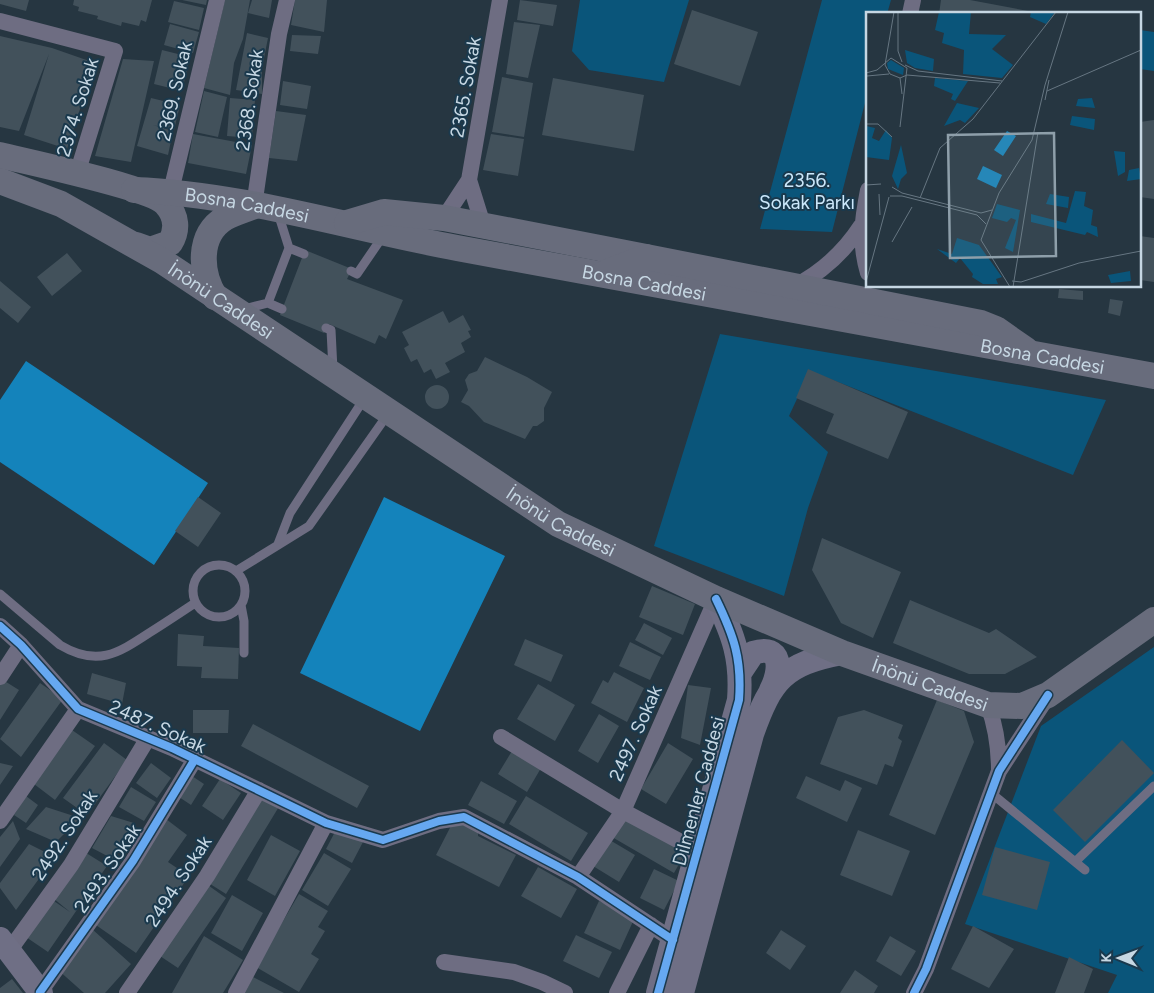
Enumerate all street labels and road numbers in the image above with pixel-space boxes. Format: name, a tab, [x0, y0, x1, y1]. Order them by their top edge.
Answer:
street label: 2365. Sokak	[445, 34, 486, 139]
street label: 2369. Sokak	[152, 38, 197, 143]
street label: 2368. Sokak	[231, 47, 268, 152]
street label: 2374. Sokak	[52, 54, 104, 159]
street label: Bosna Caddesi	[183, 183, 311, 228]
street label: İnönü Caddesi	[164, 257, 278, 344]
street label: Bosna Caddesi	[580, 260, 708, 306]
street label: Bosna Caddesi	[978, 334, 1106, 379]
street label: İnönü Caddesi	[502, 482, 619, 562]
street label: İnönü Caddesi	[869, 654, 991, 716]
street label: 2497. Sokak	[604, 681, 667, 785]
street label: 2487. Sokak	[106, 695, 210, 758]
street label: Dilmenler Caddesi	[667, 714, 729, 868]
street label: 2492. Sokak	[27, 785, 103, 885]
street label: 2493. Sokak	[69, 819, 146, 917]
street label: 2494. Sokak	[140, 831, 217, 931]

